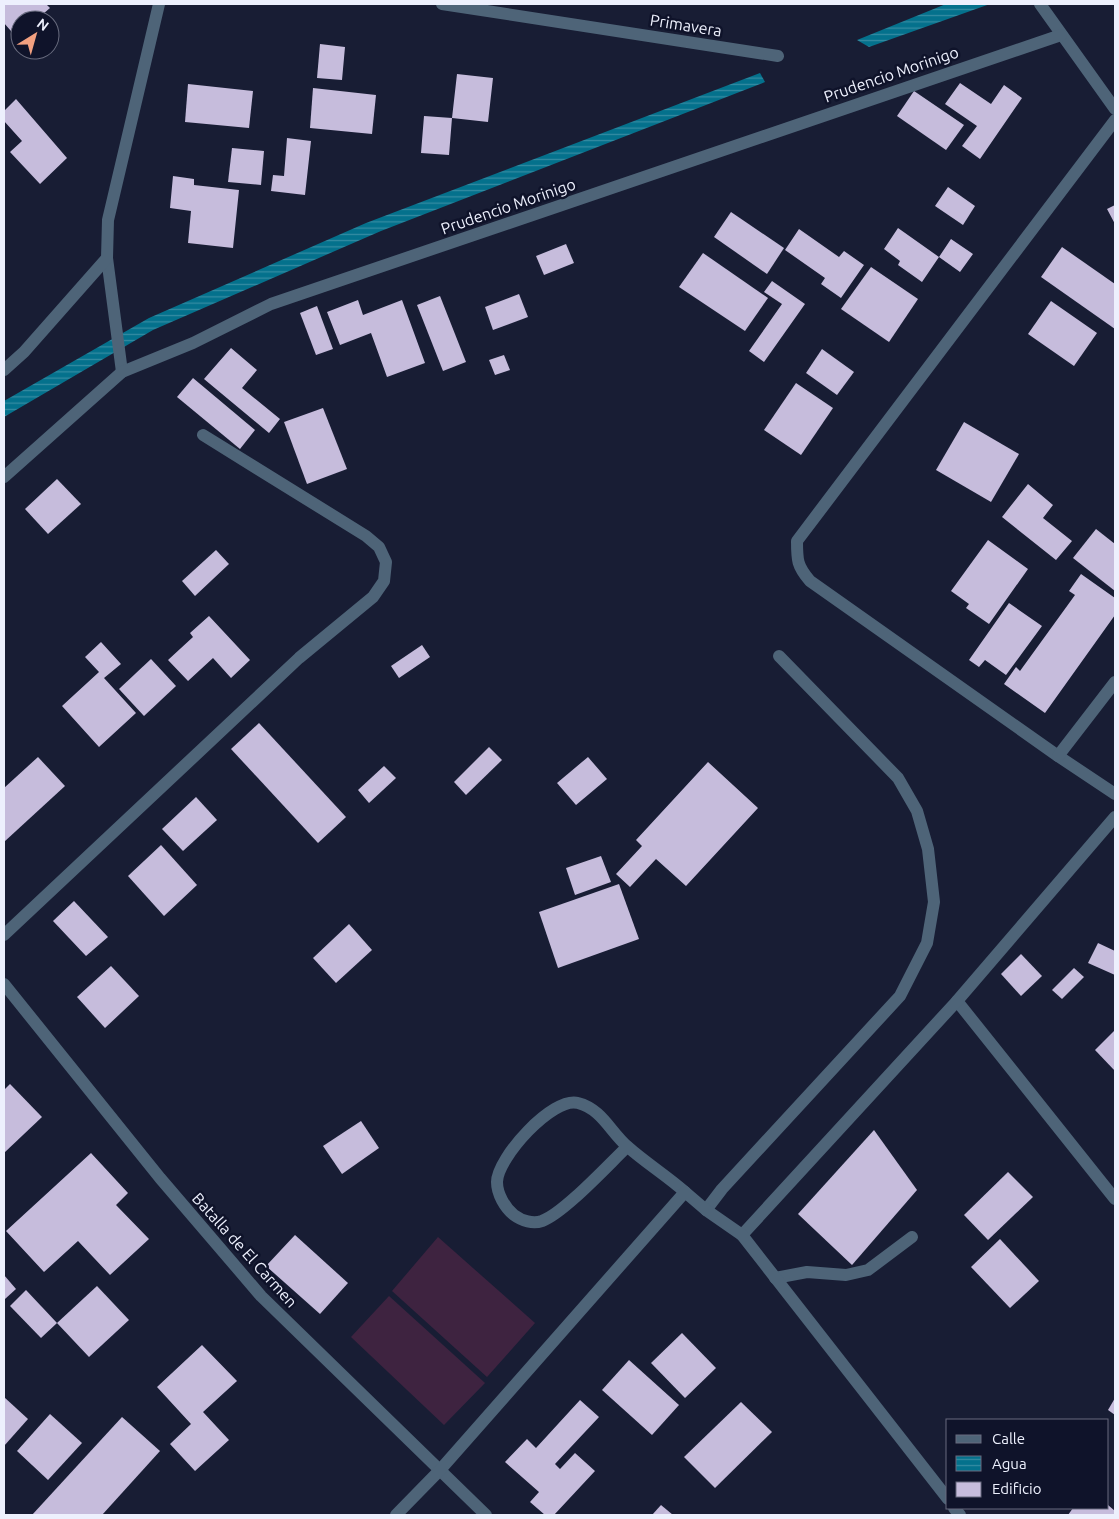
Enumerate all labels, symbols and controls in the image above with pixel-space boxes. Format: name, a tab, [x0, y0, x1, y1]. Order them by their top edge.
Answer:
north arrow	[10, 10, 60, 60]
street label: Primavera	[649, 10, 723, 40]
text: N	[34, 15, 52, 34]
street label: Prudencio Morinigo	[821, 42, 961, 106]
street label: Prudencio Morinigo	[438, 174, 578, 238]
street label: Batalla de El Carmen	[189, 1189, 301, 1311]
legend	[946, 1419, 1109, 1509]
text: Calle	[992, 1430, 1025, 1447]
text: Agua	[992, 1455, 1027, 1472]
text: Edificio	[992, 1480, 1041, 1497]

